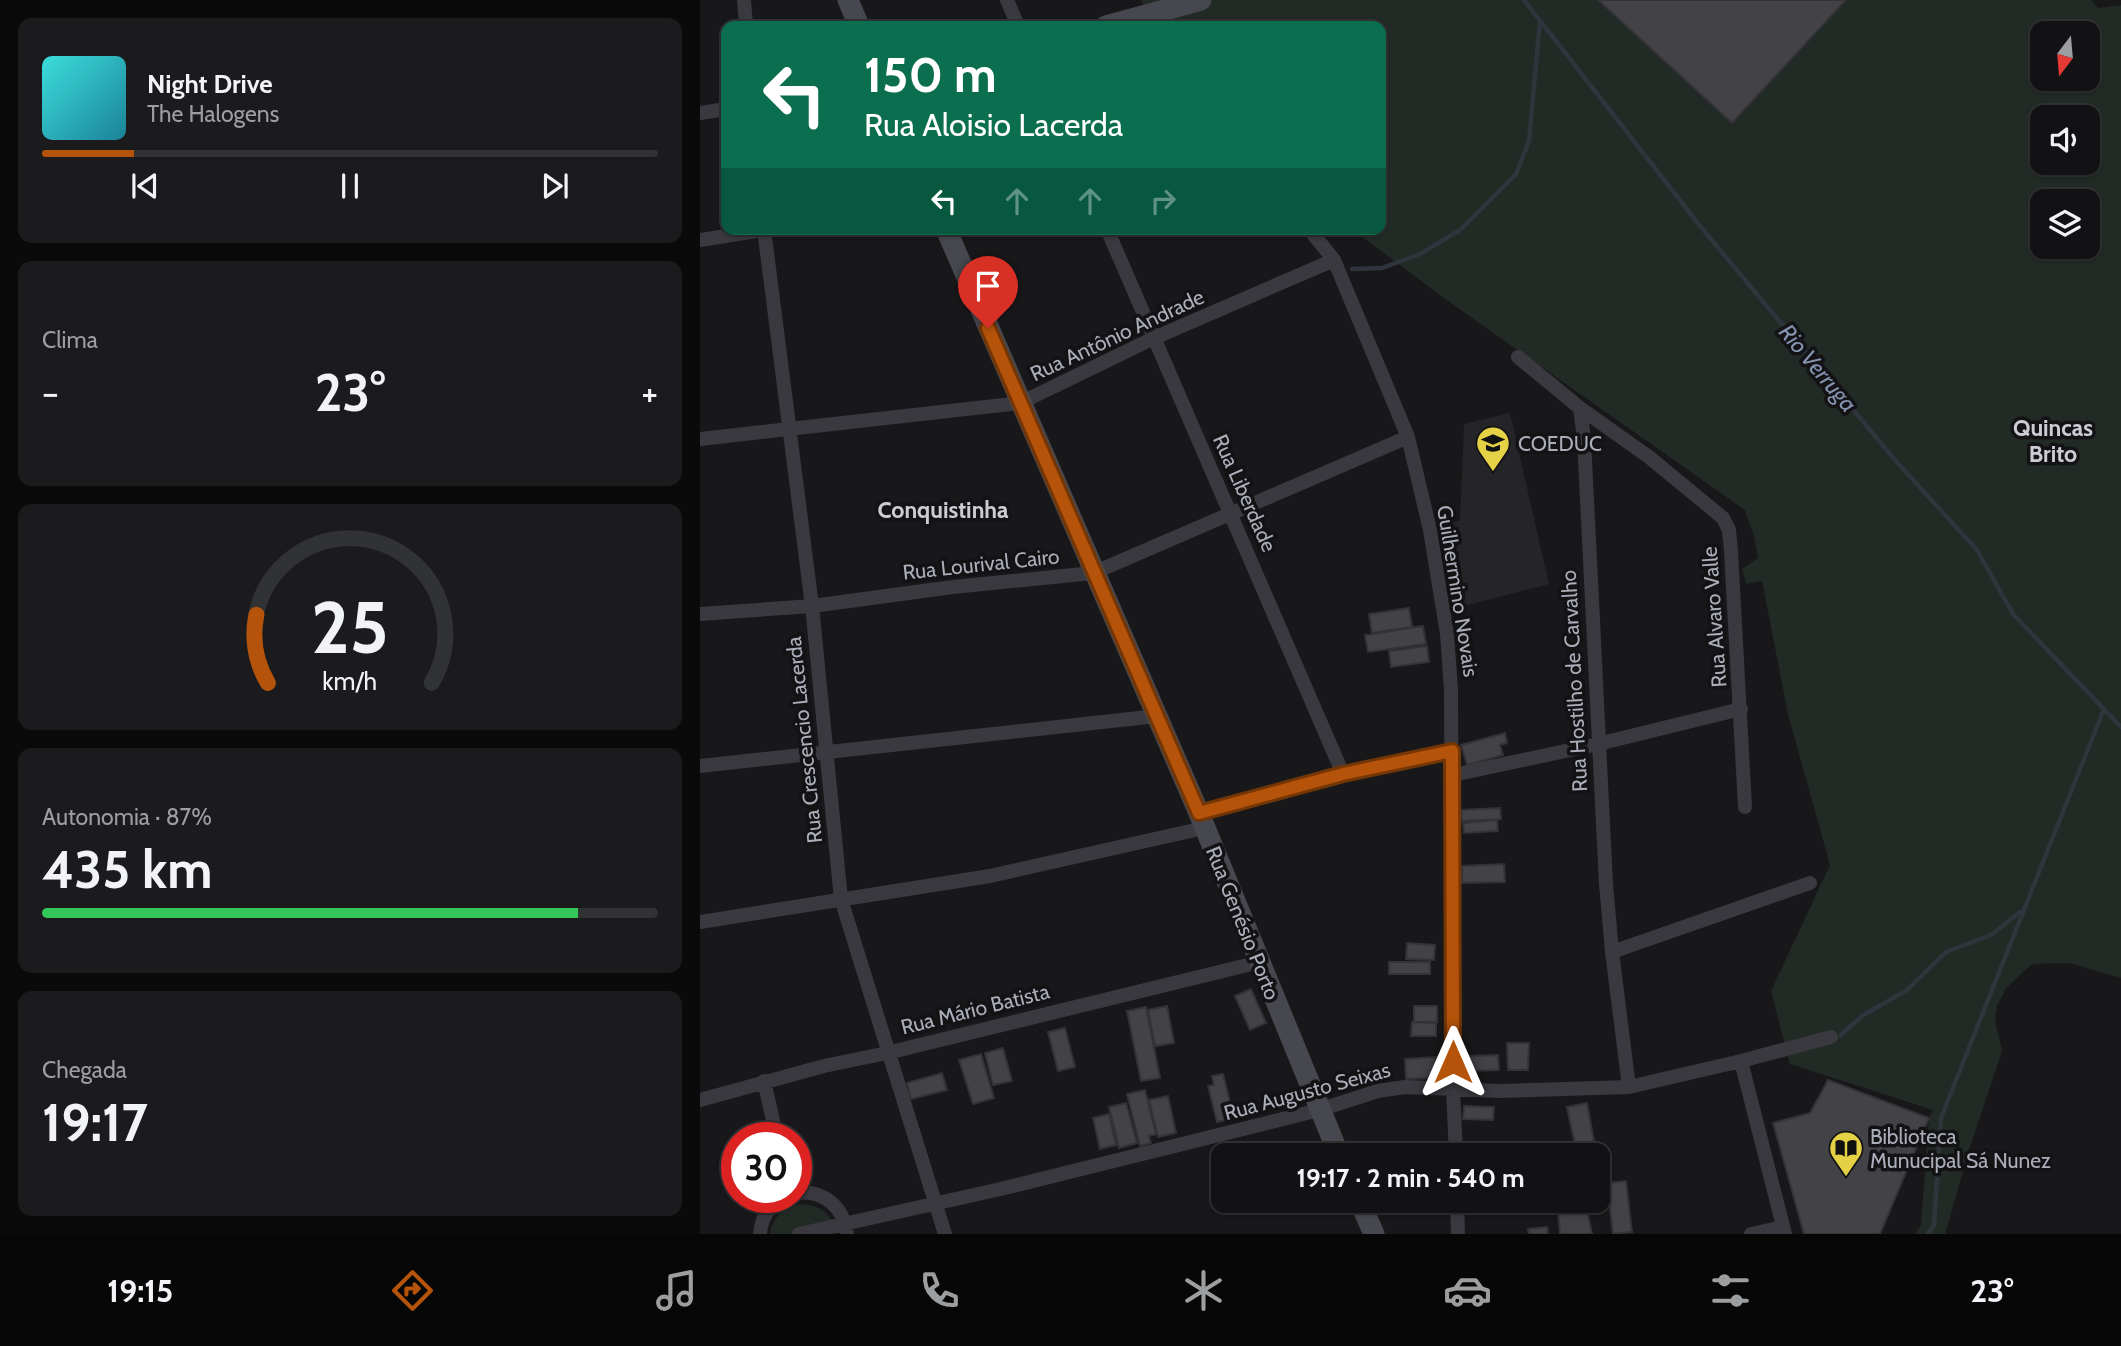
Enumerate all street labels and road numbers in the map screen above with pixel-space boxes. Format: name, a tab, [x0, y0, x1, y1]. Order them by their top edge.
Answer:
street label: Rua Antônio Andrade	[1026, 284, 1208, 386]
street label: Rua Liberdade	[1208, 430, 1282, 556]
street label: Guilhermino Novais	[1432, 503, 1484, 679]
street label: Rua Lourival Cairo	[901, 543, 1061, 585]
street label: Rua Alvaro Valle	[1697, 545, 1731, 688]
street label: Rua Hostilho de Carvalho	[1556, 569, 1592, 793]
street label: Rua Crescencio Lacerda	[781, 635, 827, 845]
street label: Rua Genésio Porto	[1201, 843, 1285, 1003]
street label: Rua Mário Batista	[898, 978, 1052, 1040]
street label: Rua Augusto Seixas	[1221, 1057, 1393, 1125]

